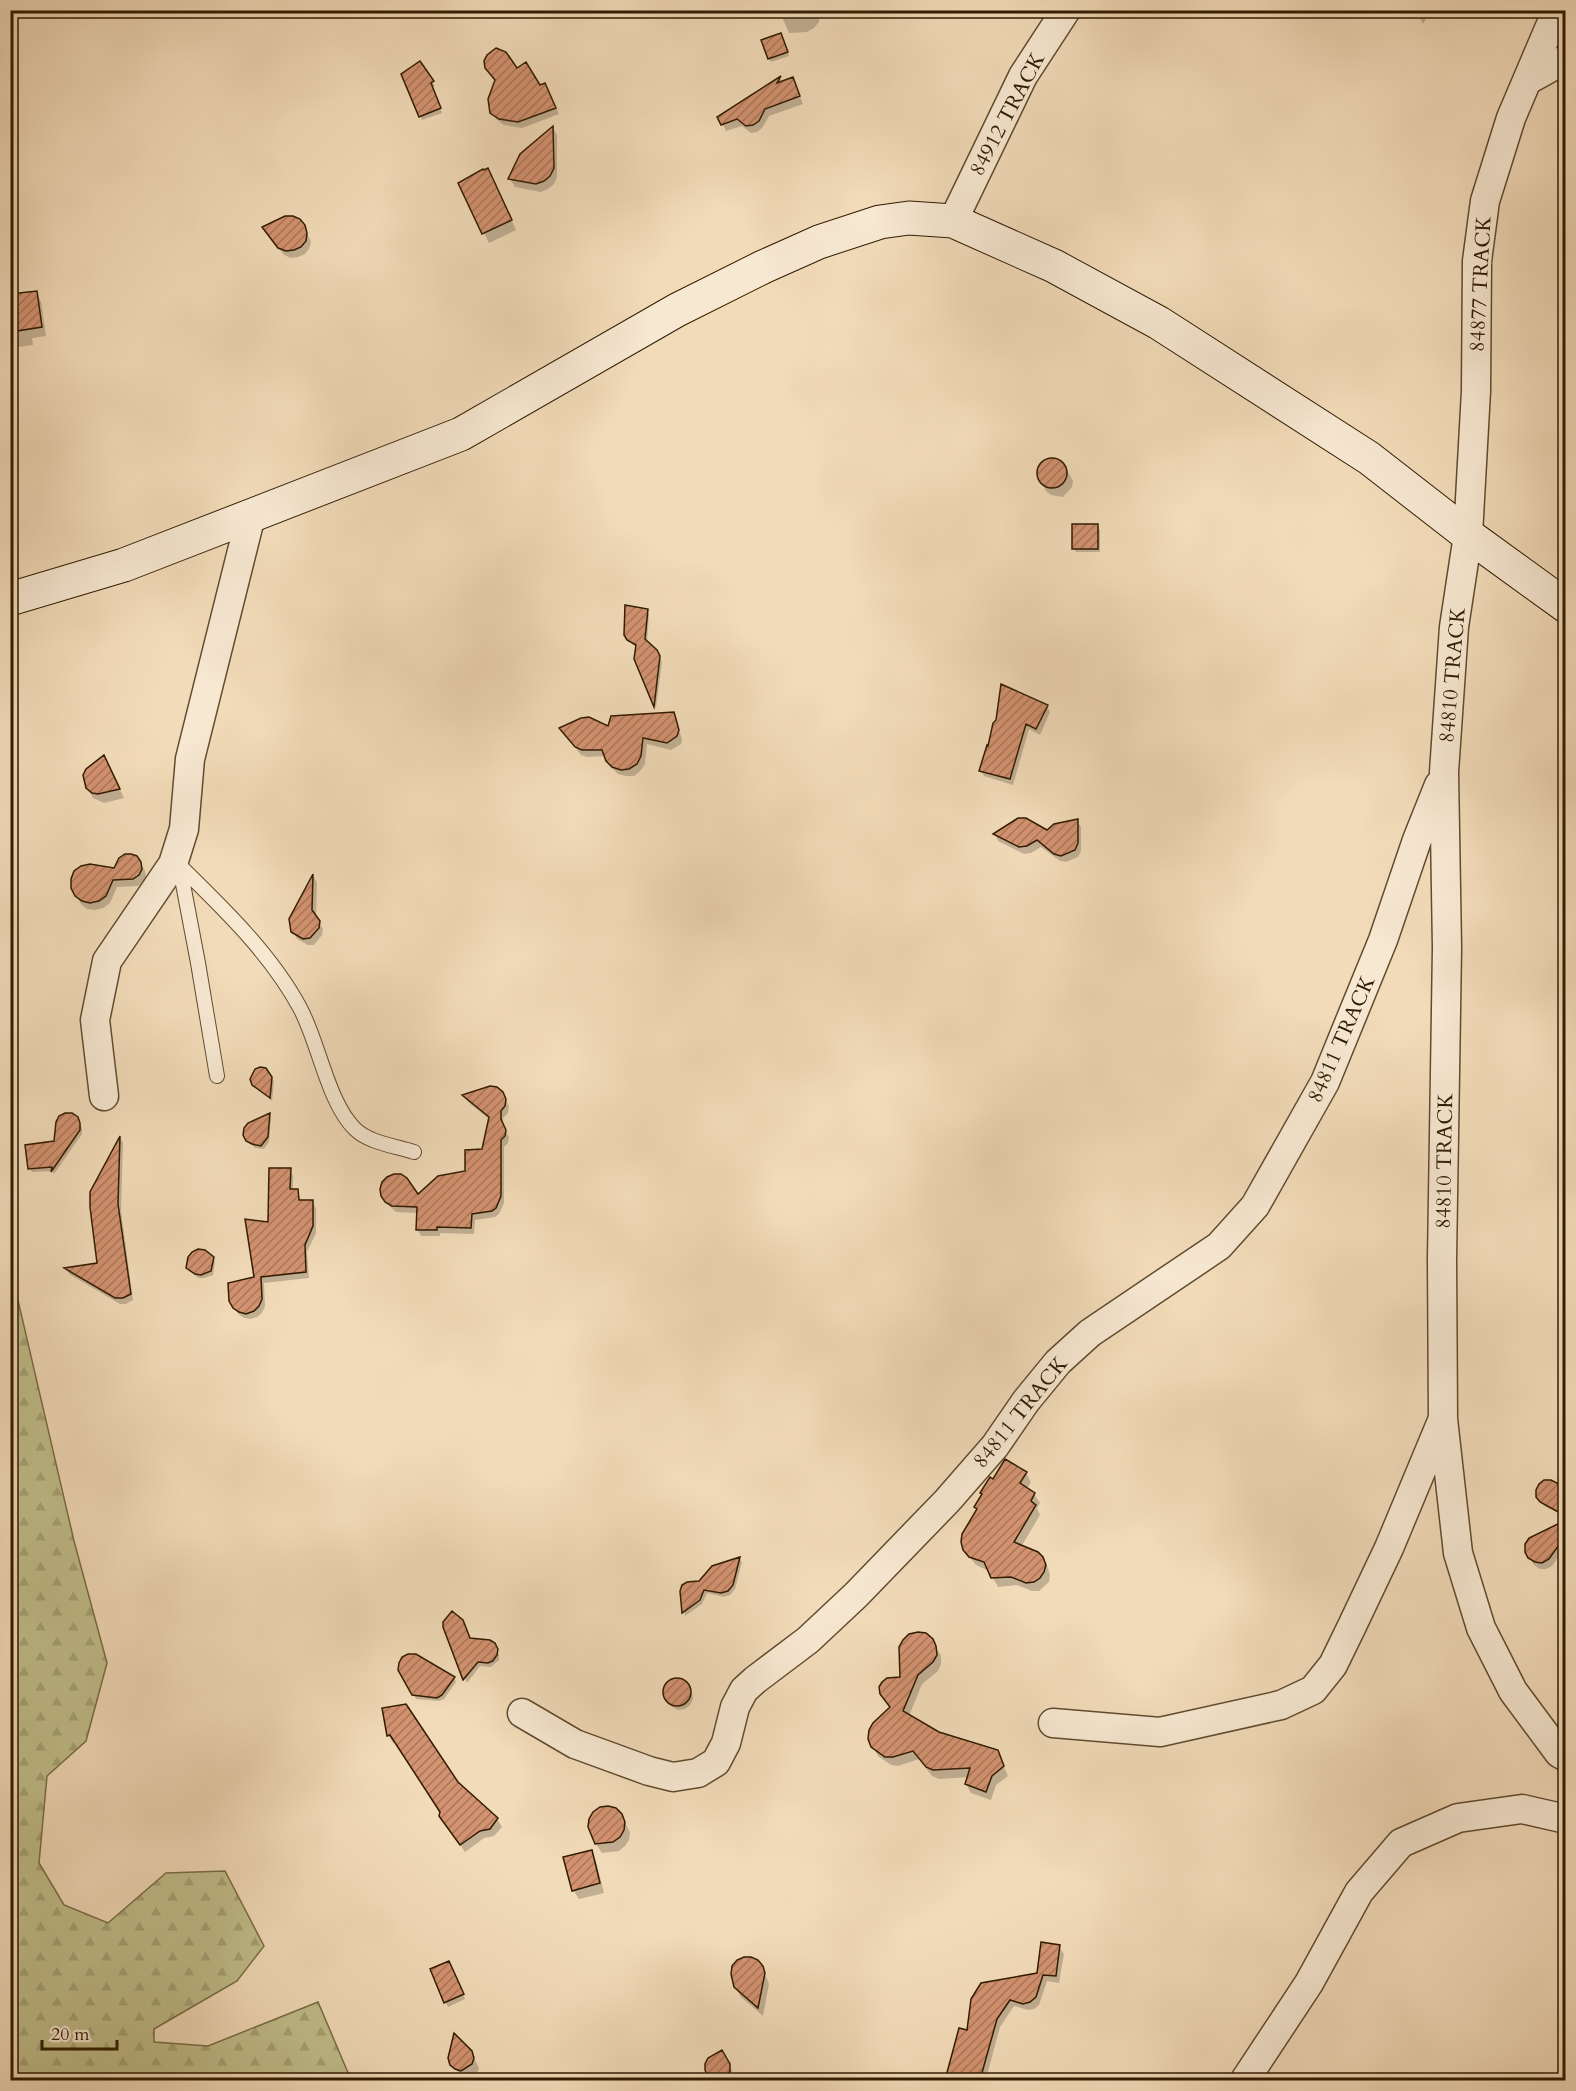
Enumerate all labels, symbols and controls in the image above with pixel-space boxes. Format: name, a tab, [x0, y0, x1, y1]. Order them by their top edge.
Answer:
street label: 84912 TRACK	[963, 47, 1052, 181]
street label: 84877 TRACK	[1462, 215, 1499, 353]
street label: 84810 TRACK	[1432, 606, 1473, 744]
street label: 84811 TRACK	[1301, 971, 1383, 1107]
street label: 84810 TRACK	[1429, 1092, 1460, 1229]
street label: 84811 TRACK	[966, 1350, 1075, 1474]
scale bar	[42, 2013, 117, 2051]
text: 20 m	[51, 2022, 90, 2047]

